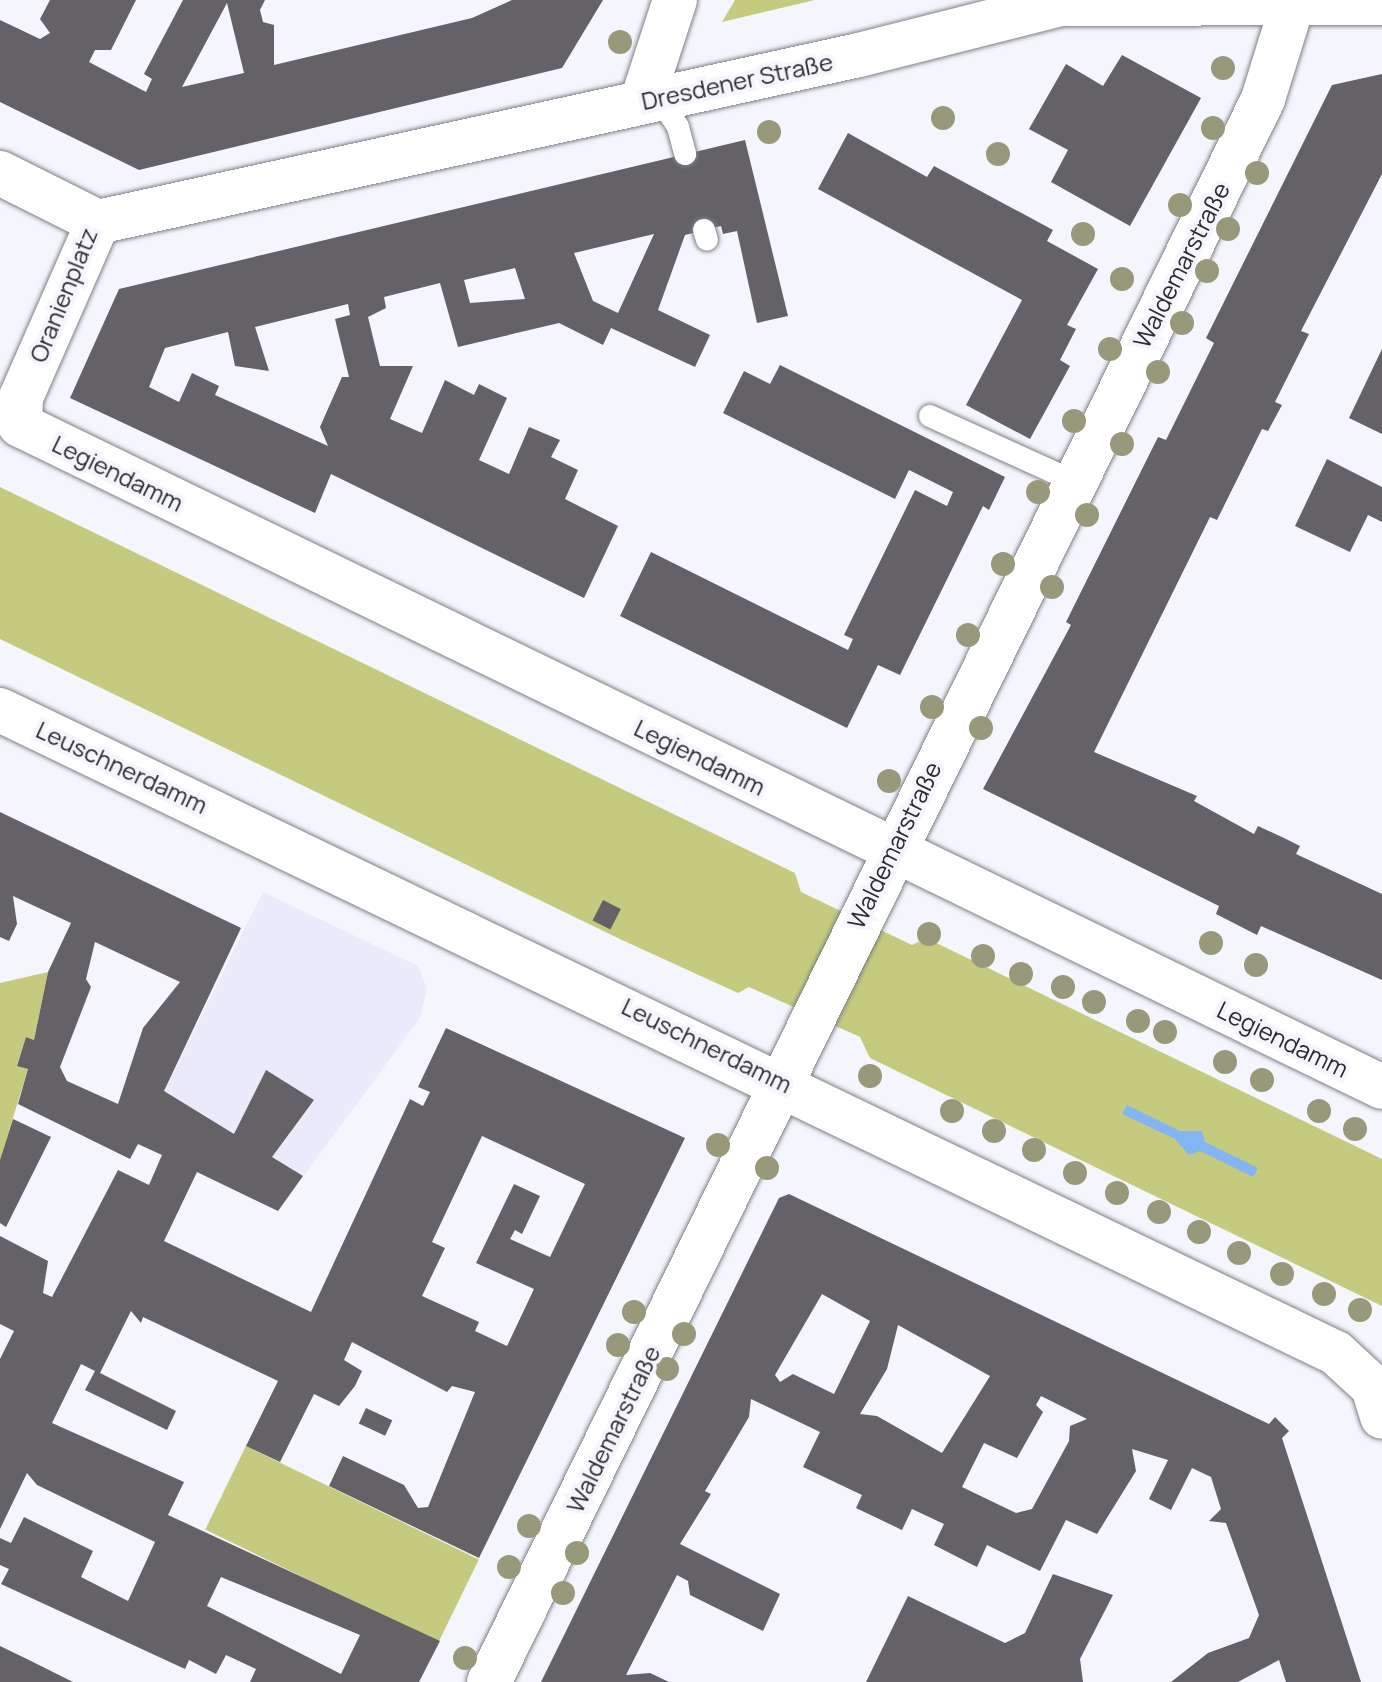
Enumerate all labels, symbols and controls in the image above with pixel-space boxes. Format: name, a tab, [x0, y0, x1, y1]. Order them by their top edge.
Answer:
street label: Dresdener Straße	[639, 47, 835, 115]
street label: Waldemarstraße	[1127, 177, 1235, 353]
street label: Oranienplatz	[23, 224, 103, 366]
street label: Legiendamm	[48, 429, 188, 517]
street label: Legiendamm	[630, 713, 770, 801]
street label: Leuschnerdamm	[32, 715, 212, 819]
street label: Waldemarstraße	[841, 757, 947, 933]
street label: Leuschnerdamm	[617, 991, 797, 1099]
street label: Legiendamm	[1213, 995, 1353, 1083]
street label: Waldemarstraße	[560, 1341, 666, 1517]

